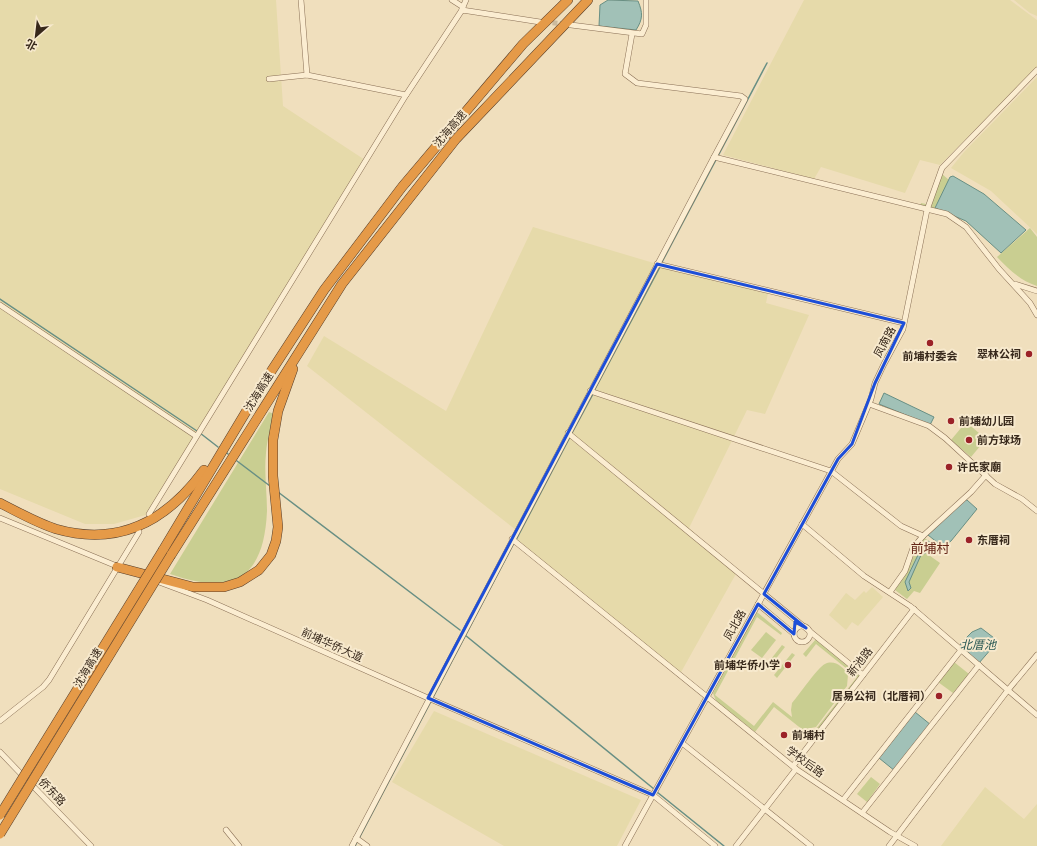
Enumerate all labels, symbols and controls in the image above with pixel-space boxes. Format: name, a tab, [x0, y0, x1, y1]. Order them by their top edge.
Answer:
north arrow	[16, 16, 56, 56]
text: 北	[24, 36, 39, 53]
street label: 沈海高速	[431, 108, 469, 150]
street label: 凤南路	[872, 324, 898, 360]
marker: 前埔村委会	[925, 338, 935, 348]
place label: 翠林公祠	[977, 348, 1021, 361]
marker: 翠林公祠	[1024, 349, 1034, 359]
place label: 前埔村委会	[903, 350, 958, 363]
street label: 沈海高速	[242, 370, 276, 414]
place label: 前埔幼儿园	[959, 415, 1014, 428]
marker: 前埔幼儿园	[946, 416, 956, 426]
place label: 前方球场	[977, 434, 1021, 447]
marker: 前方球场	[964, 435, 974, 445]
place label: 许氏家廟	[957, 461, 1001, 474]
marker: 许氏家廟	[944, 462, 954, 472]
place label: 东厝祠	[977, 534, 1010, 547]
marker: 东厝祠	[964, 535, 974, 545]
district label: 前埔村	[910, 541, 950, 556]
street label: 凤北路	[721, 607, 749, 643]
street label: 前埔华侨大道	[299, 626, 365, 664]
water label: 北厝池	[960, 638, 997, 652]
street label: 新池路	[845, 645, 875, 679]
street label: 沈海高速	[71, 646, 105, 690]
place label: 前埔华侨小学	[714, 659, 780, 672]
marker: 前埔华侨小学	[783, 660, 793, 670]
place label: 居易公祠（北厝祠）	[832, 690, 931, 703]
marker: 居易公祠（北厝祠）	[934, 691, 944, 701]
place label: 前埔村	[792, 729, 825, 742]
marker: 前埔村	[779, 730, 789, 740]
street label: 学校后路	[783, 744, 827, 780]
street label: 侨东路	[36, 776, 68, 808]

